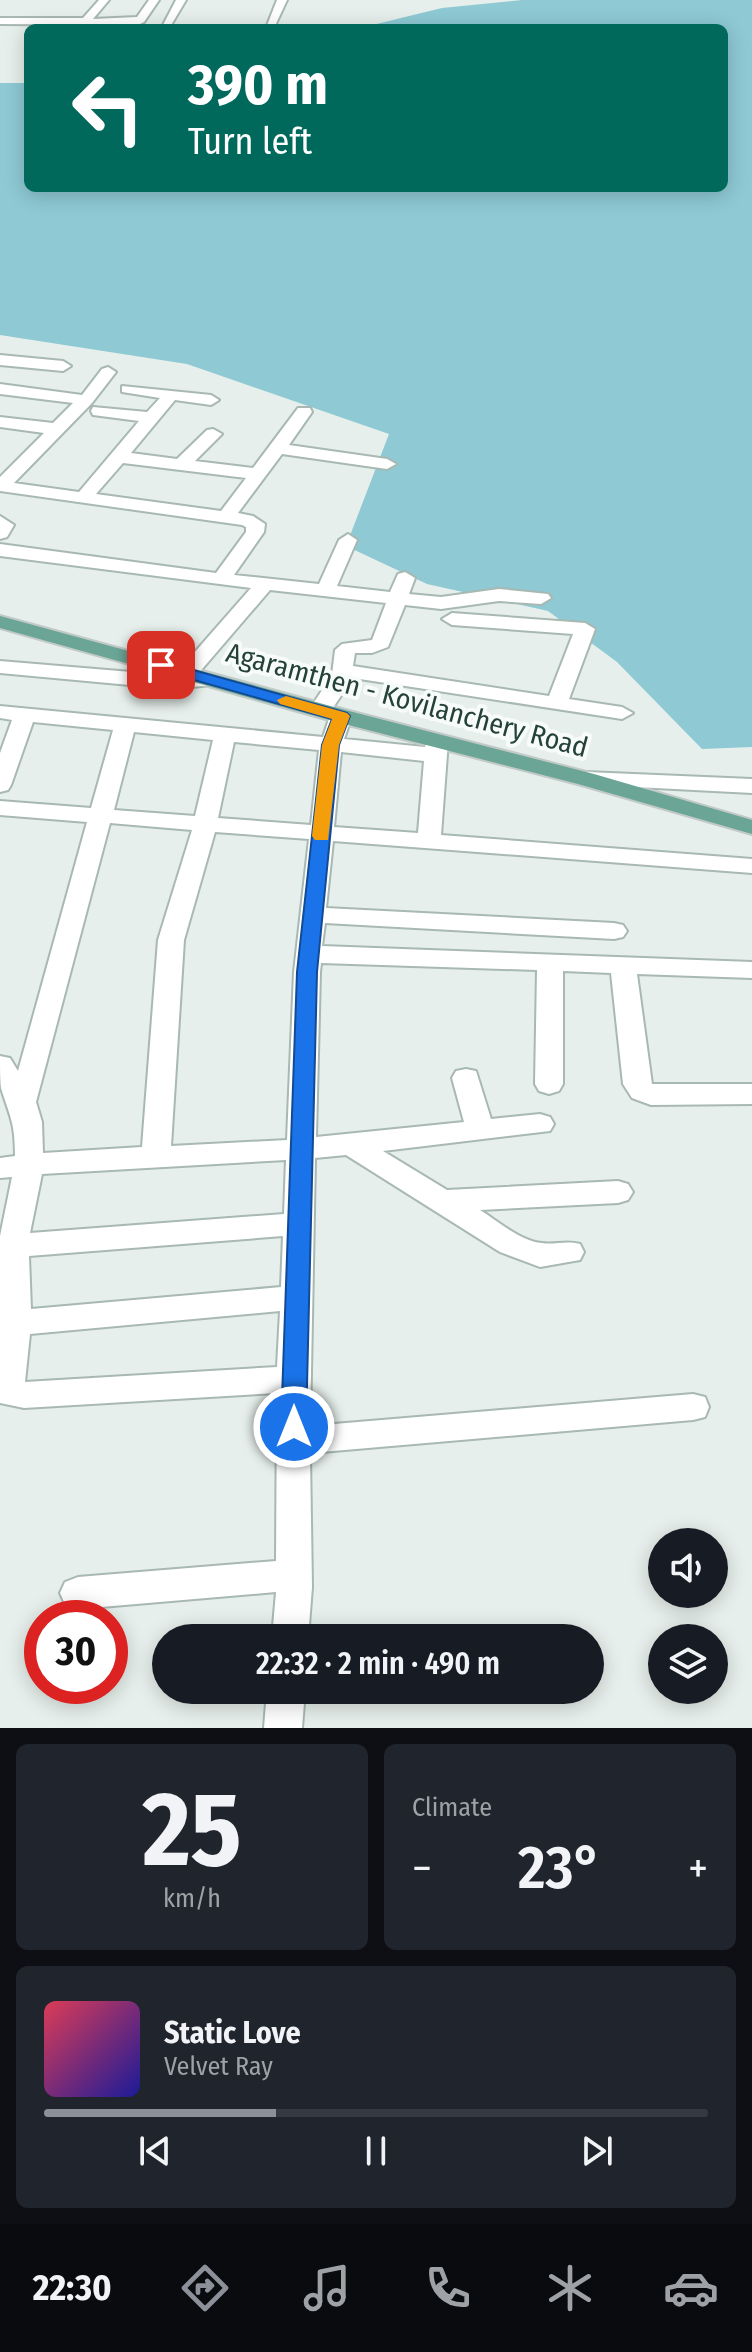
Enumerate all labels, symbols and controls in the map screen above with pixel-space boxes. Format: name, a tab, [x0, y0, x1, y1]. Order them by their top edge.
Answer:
text: 390 m	[188, 52, 328, 119]
icon: left	[56, 56, 160, 160]
text: Turn left	[188, 120, 312, 164]
pin	[127, 631, 195, 699]
street label: Agaramthen - Kovilanchery Road	[223, 636, 591, 764]
icon: arrive	[139, 643, 183, 687]
position arrow	[252, 1385, 336, 1469]
map controls	[648, 1528, 728, 1704]
button: sound	[648, 1528, 728, 1608]
speed limit sign: 30	[24, 1600, 128, 1704]
button: layers	[648, 1624, 728, 1704]
text: 22:32 · 2 min · 490 m	[256, 1646, 500, 1682]
text: 25	[142, 1768, 242, 1893]
text: Climate	[412, 1792, 492, 1823]
text: 23°	[518, 1832, 602, 1904]
text: −	[412, 1842, 432, 1895]
text: +	[688, 1842, 708, 1895]
text: km/h	[163, 1883, 221, 1914]
text: Static Love	[164, 2015, 301, 2051]
text: Velvet Ray	[164, 2051, 273, 2082]
icon: previous	[133, 2129, 177, 2173]
icon: pause	[354, 2129, 398, 2173]
icon: next	[575, 2129, 619, 2173]
icon: directions	[177, 2260, 233, 2316]
icon: music	[299, 2260, 355, 2316]
icon: phone	[420, 2260, 476, 2316]
icon: climate	[542, 2260, 598, 2316]
icon: car	[663, 2260, 719, 2316]
text: 22:30	[33, 2266, 112, 2310]

